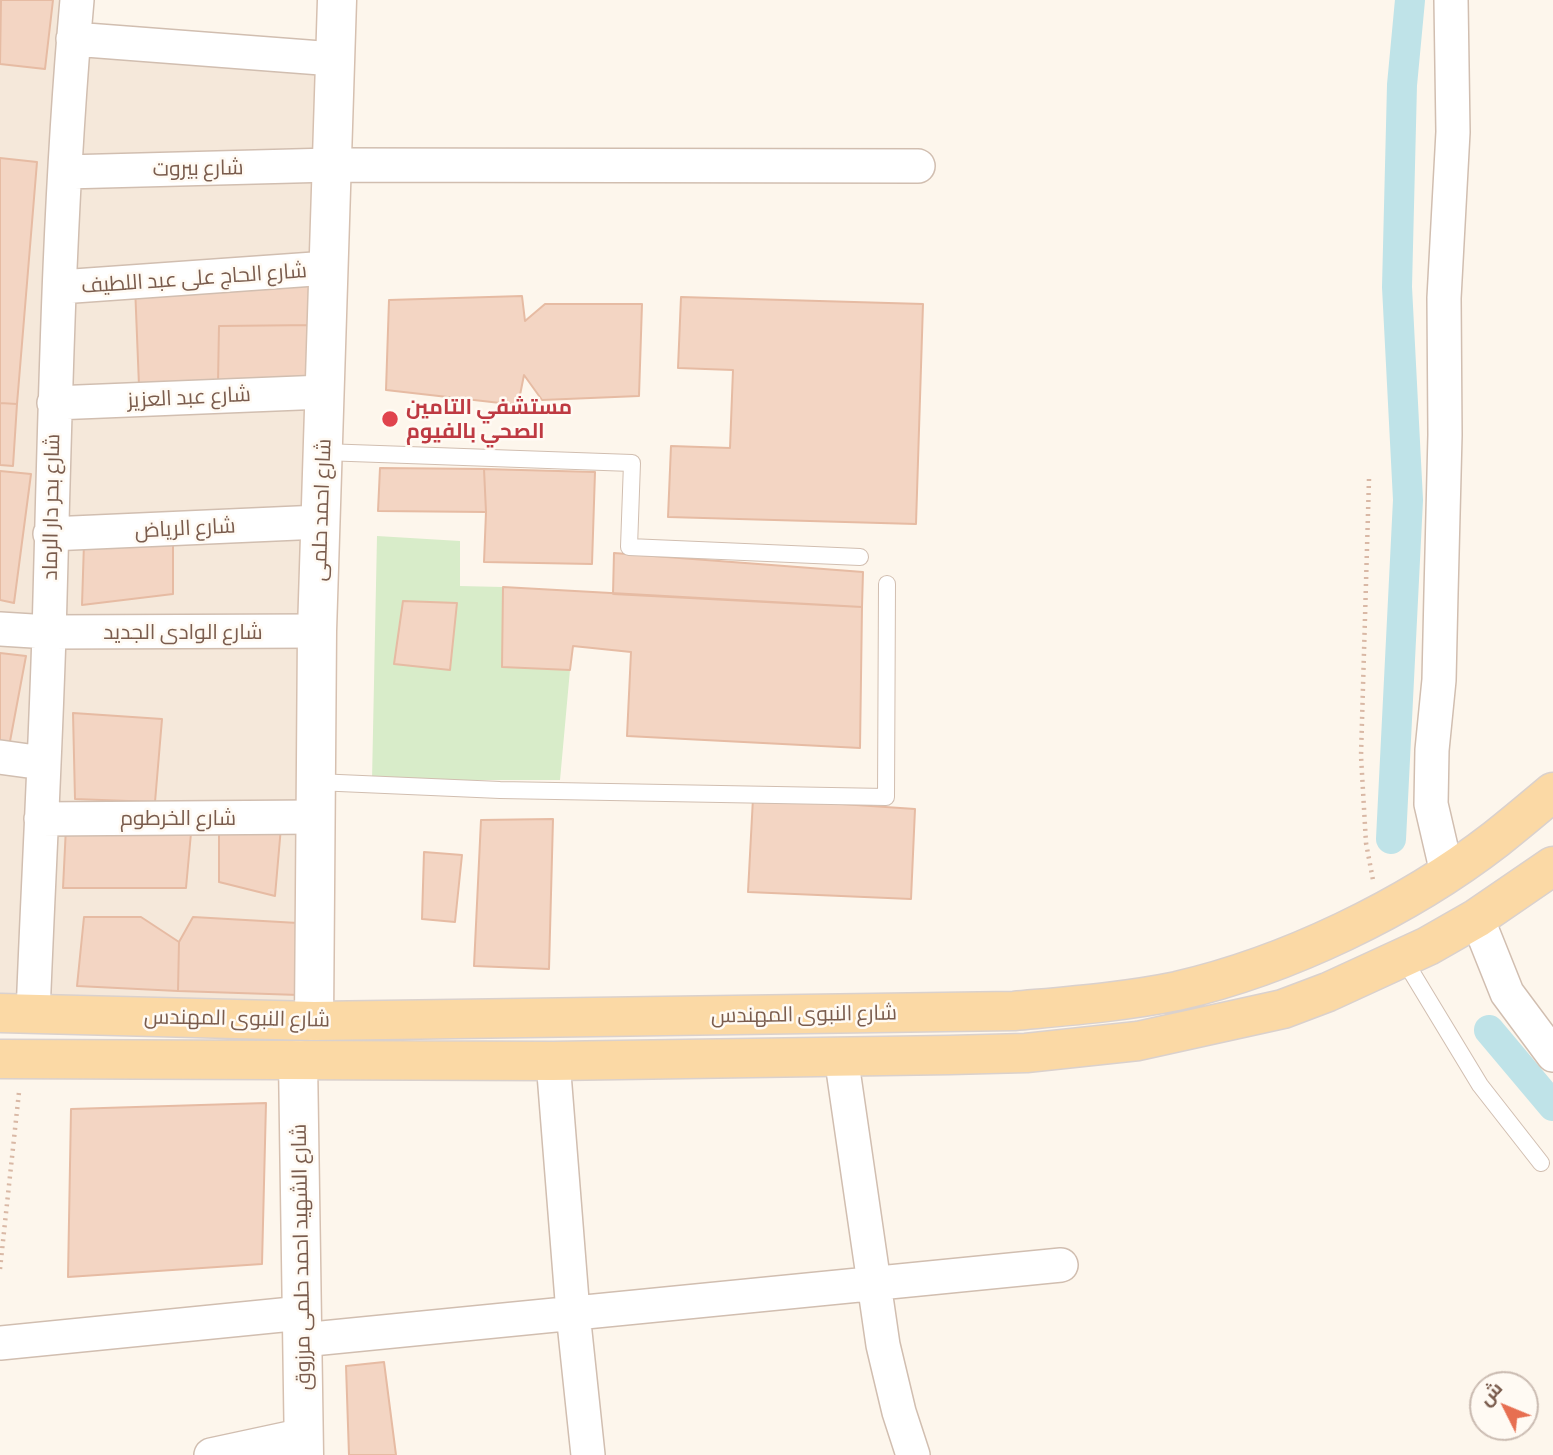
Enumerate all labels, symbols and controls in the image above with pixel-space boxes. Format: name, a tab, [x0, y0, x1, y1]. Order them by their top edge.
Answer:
street label: شارع بيروت	[152, 155, 244, 181]
street label: شارع الحاج على عبد اللطيف	[80, 258, 308, 298]
street label: شارع عبد العزيز	[127, 381, 251, 413]
place label: مستشفي التامين الصحي بالفيوم	[406, 394, 572, 444]
marker: مستشفي التامين الصحي بالفيوم	[380, 409, 400, 429]
street label: شارع بحر دار الرماد	[37, 433, 65, 581]
street label: شارع احمد حلمى	[306, 438, 336, 582]
street label: شارع الرياض	[134, 513, 236, 543]
street label: شارع الوادى الجديد	[103, 619, 263, 645]
street label: شارع الخرطوم	[120, 805, 236, 831]
street label: شارع النبوى المهندس	[711, 1000, 897, 1028]
street label: شارع النبوى المهندس	[144, 1004, 330, 1032]
street label: شارع الشهيد احمد حلمى مرزوق	[286, 1123, 316, 1391]
north arrow	[1469, 1371, 1539, 1441]
text: ش	[1473, 1376, 1506, 1409]

